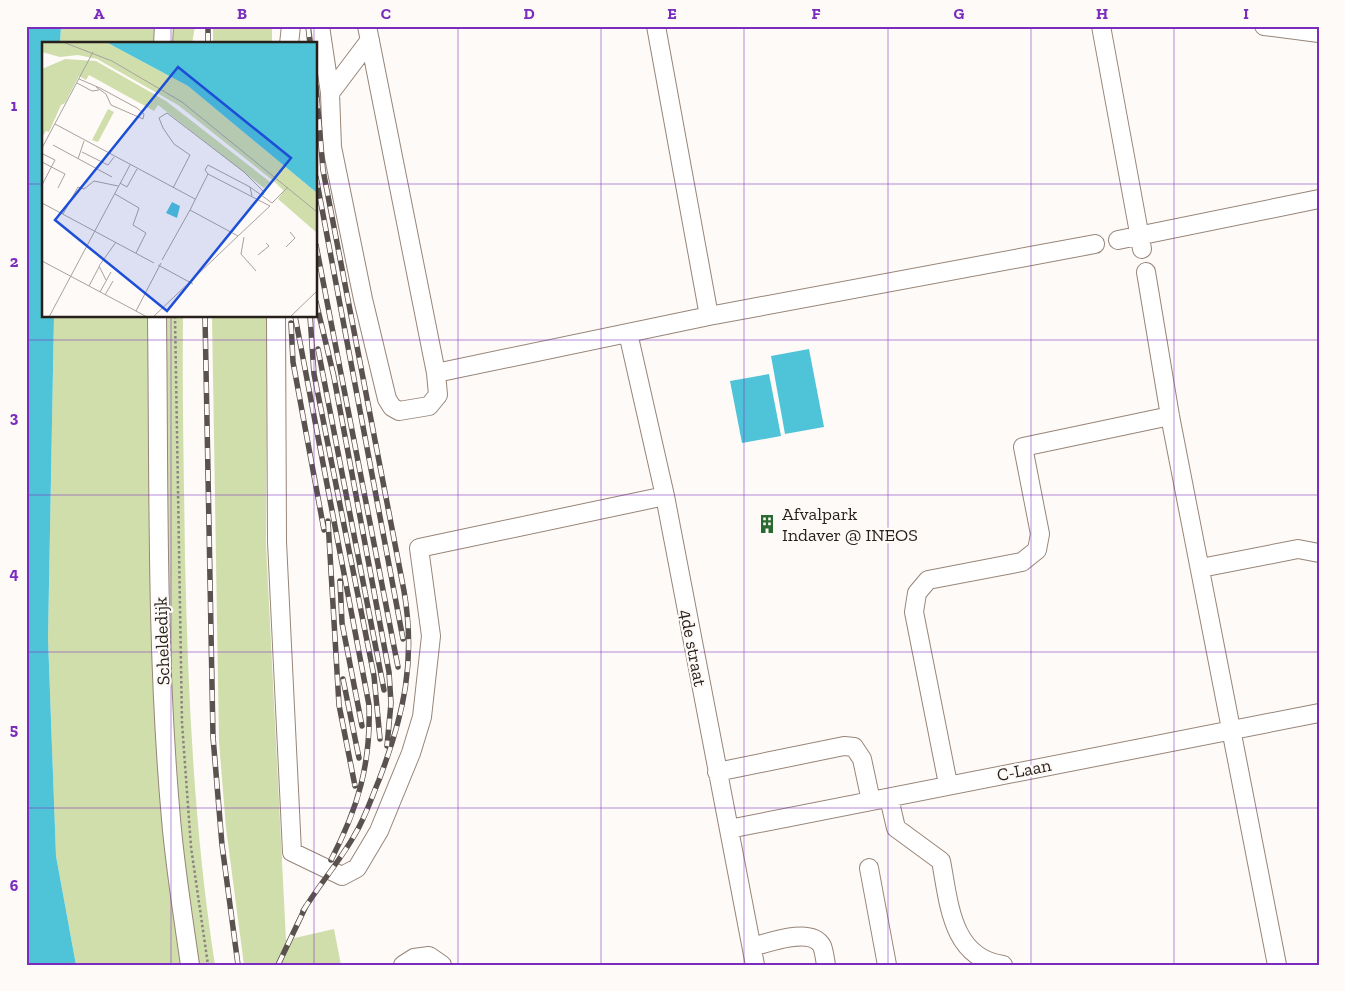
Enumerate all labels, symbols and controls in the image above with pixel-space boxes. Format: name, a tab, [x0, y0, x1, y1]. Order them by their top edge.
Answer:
text: A	[94, 4, 105, 23]
text: B	[237, 4, 247, 23]
text: C	[381, 4, 391, 23]
text: D	[523, 4, 535, 23]
text: E	[667, 4, 677, 23]
text: F	[811, 4, 821, 23]
text: G	[954, 4, 965, 23]
text: H	[1096, 4, 1108, 23]
text: I	[1243, 4, 1249, 23]
inset map	[42, 42, 318, 318]
text: 1	[11, 96, 18, 115]
text: 2	[10, 252, 19, 271]
text: 3	[10, 408, 19, 427]
place label: Afvalpark Indaver @ INEOS	[782, 503, 918, 546]
building icon: Afvalpark Indaver @ INEOS	[756, 513, 778, 535]
text: 4	[9, 564, 19, 583]
street label: Scheldedijk	[149, 596, 175, 686]
street label: 4de straat	[675, 607, 711, 689]
text: 5	[10, 720, 18, 739]
street label: C-Laan	[995, 754, 1054, 786]
text: 6	[10, 876, 19, 895]

